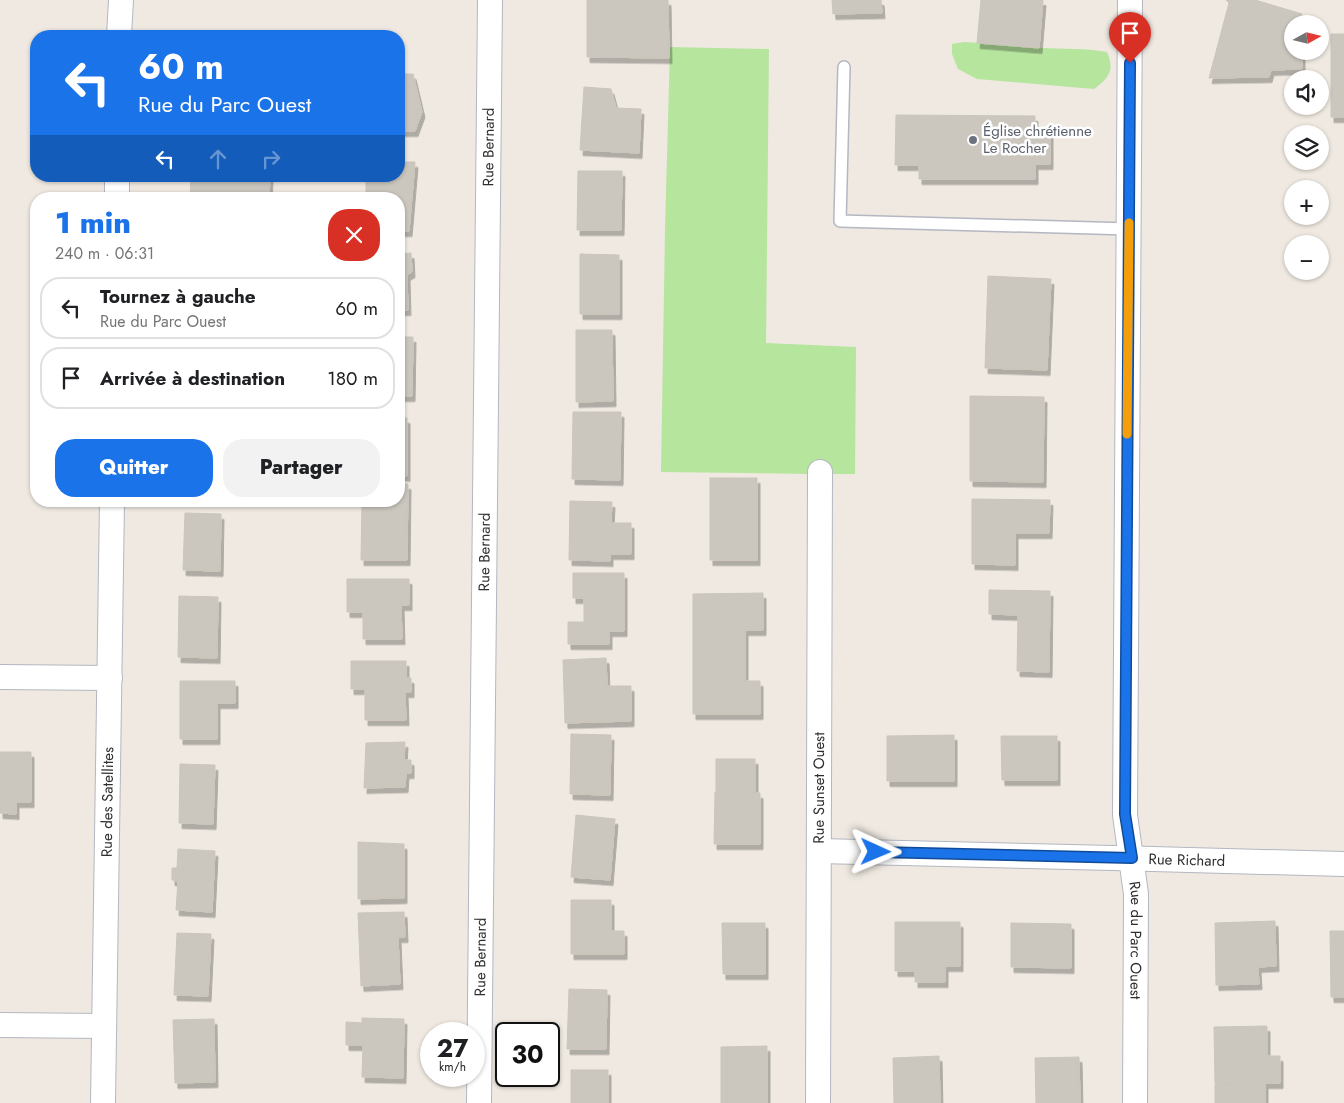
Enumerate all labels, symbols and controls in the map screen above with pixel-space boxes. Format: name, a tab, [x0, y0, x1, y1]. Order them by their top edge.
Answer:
pin	[1109, 12, 1151, 63]
north arrow	[1284, 15, 1329, 60]
map controls	[1284, 15, 1329, 280]
icon: arrive	[1116, 19, 1144, 47]
text: 60 m	[138, 42, 224, 92]
icon: left	[55, 50, 120, 115]
button: sound	[1284, 70, 1329, 115]
text: Rue du Parc Ouest	[138, 88, 311, 120]
street label: Rue Bernard	[477, 108, 500, 186]
place label: Église chrétienne Le Rocher	[983, 120, 1092, 159]
button: layers	[1284, 125, 1329, 170]
marker: Église chrétienne Le Rocher	[967, 134, 979, 146]
icon: left	[151, 145, 179, 173]
icon: ahead	[204, 145, 232, 173]
icon: right	[257, 145, 285, 173]
button: +	[1284, 180, 1329, 225]
text: 1 min	[55, 201, 131, 244]
button: close	[328, 209, 380, 261]
button: −	[1284, 235, 1329, 280]
text: 240 m · 06:31	[55, 242, 154, 265]
text: Tournez à gauche	[100, 283, 256, 310]
icon: left	[57, 294, 85, 322]
text: 60 m	[335, 295, 378, 322]
text: Rue du Parc Ouest	[100, 310, 226, 333]
icon: arrive	[57, 364, 85, 392]
text: Arrivée à destination	[100, 365, 285, 392]
text: 180 m	[327, 365, 378, 392]
button: Quitter	[55, 439, 213, 497]
button: Partager	[223, 439, 380, 497]
street label: Rue Bernard	[473, 513, 496, 591]
street label: Rue Sunset Ouest	[808, 732, 830, 844]
street label: Rue des Satellites	[96, 747, 119, 857]
position arrow	[849, 825, 901, 877]
street label: Rue Richard	[1148, 848, 1226, 872]
street label: Rue du Parc Ouest	[1123, 880, 1147, 1000]
street label: Rue Bernard	[469, 918, 492, 996]
speed limit sign: 30	[495, 1022, 560, 1087]
text: 27	[437, 1030, 468, 1066]
text: km/h	[439, 1058, 466, 1076]

